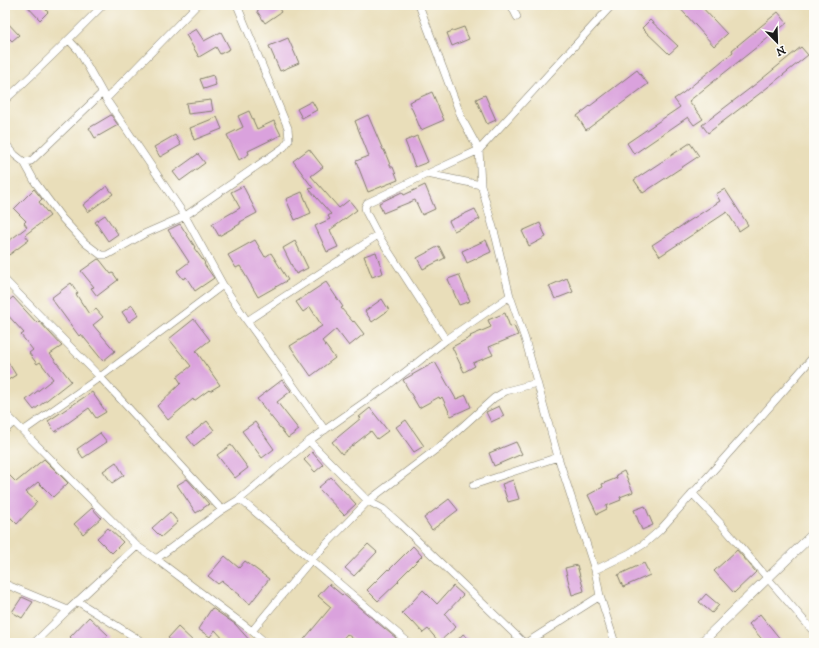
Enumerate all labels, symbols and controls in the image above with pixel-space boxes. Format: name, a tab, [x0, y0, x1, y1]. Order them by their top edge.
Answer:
north arrow	[757, 22, 797, 62]
text: N	[774, 42, 787, 58]

